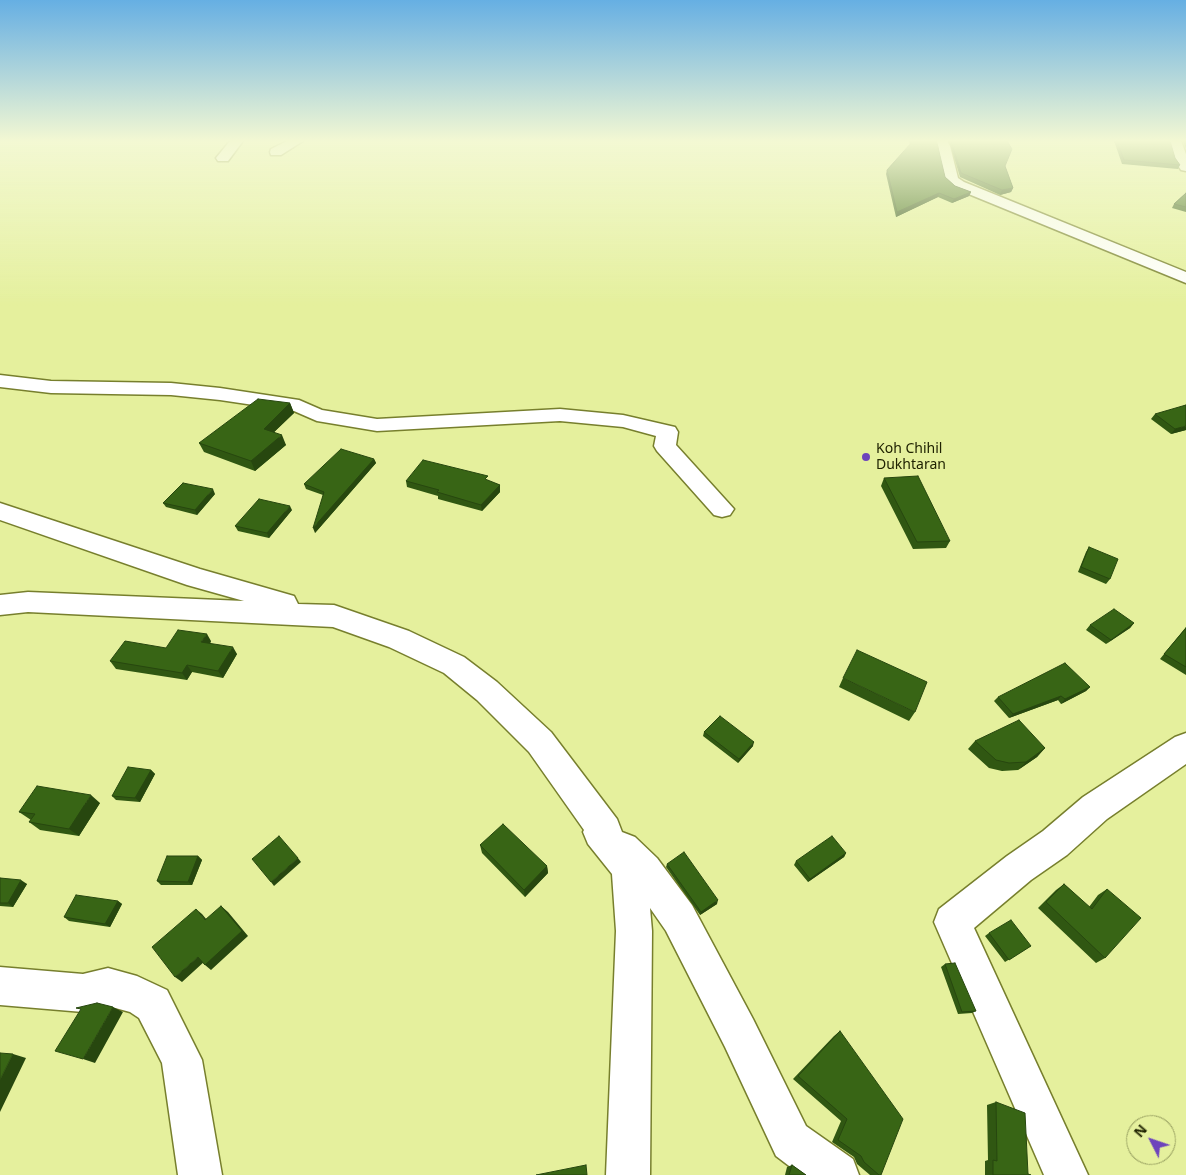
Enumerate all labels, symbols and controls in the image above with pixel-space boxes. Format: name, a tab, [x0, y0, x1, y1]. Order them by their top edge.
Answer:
place label: Koh Chihil Dukhtaran	[876, 441, 946, 474]
marker: Koh Chihil Dukhtaran	[860, 451, 872, 463]
north arrow	[1126, 1115, 1176, 1165]
text: N	[1129, 1120, 1151, 1141]

